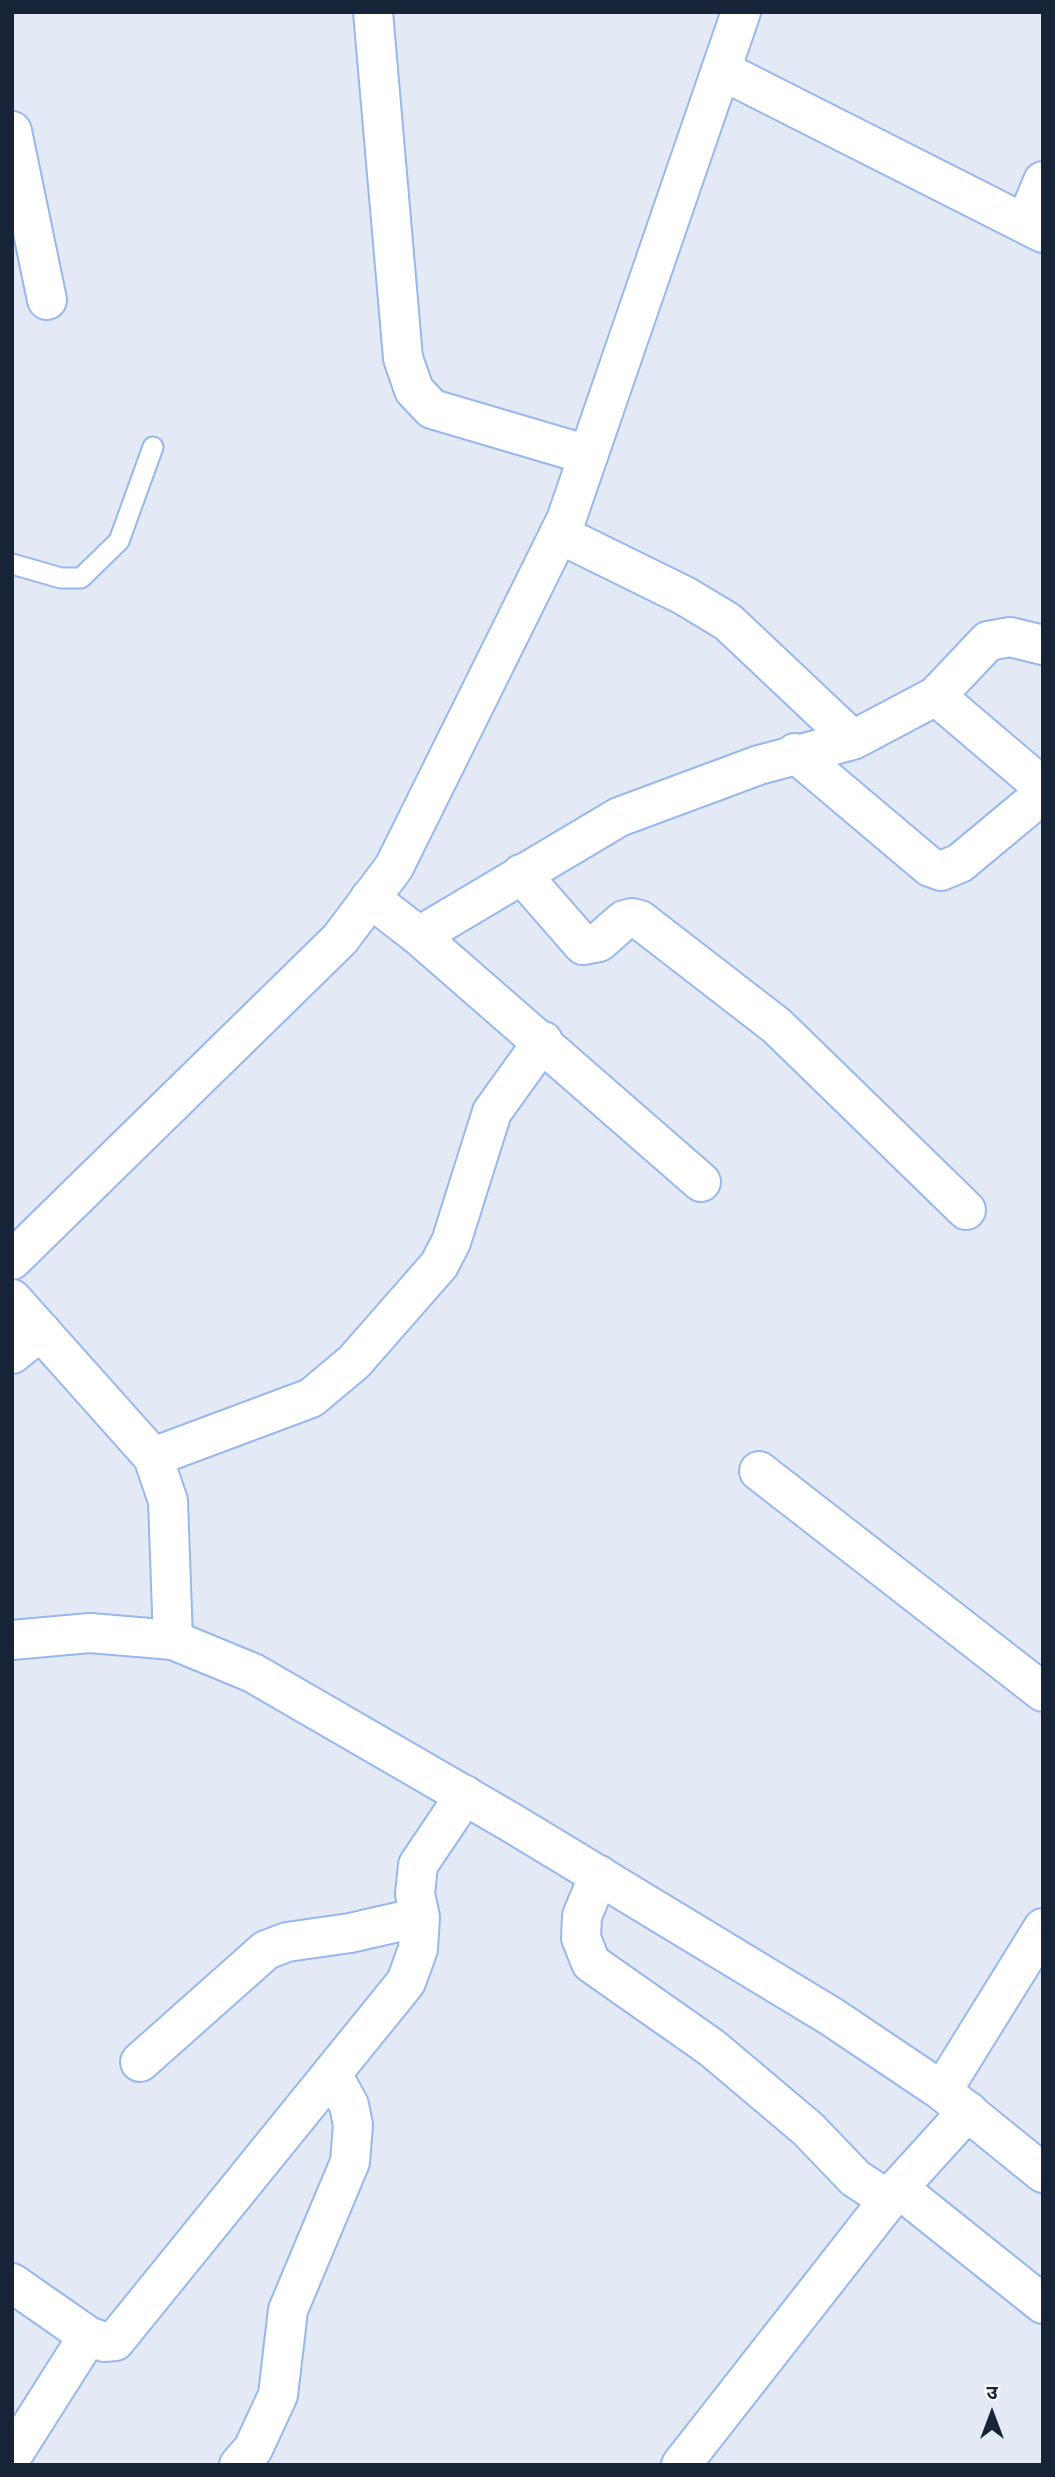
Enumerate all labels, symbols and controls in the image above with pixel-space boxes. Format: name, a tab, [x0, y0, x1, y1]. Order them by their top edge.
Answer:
north arrow	[957, 2379, 1027, 2449]
text: उ	[986, 2381, 998, 2404]

